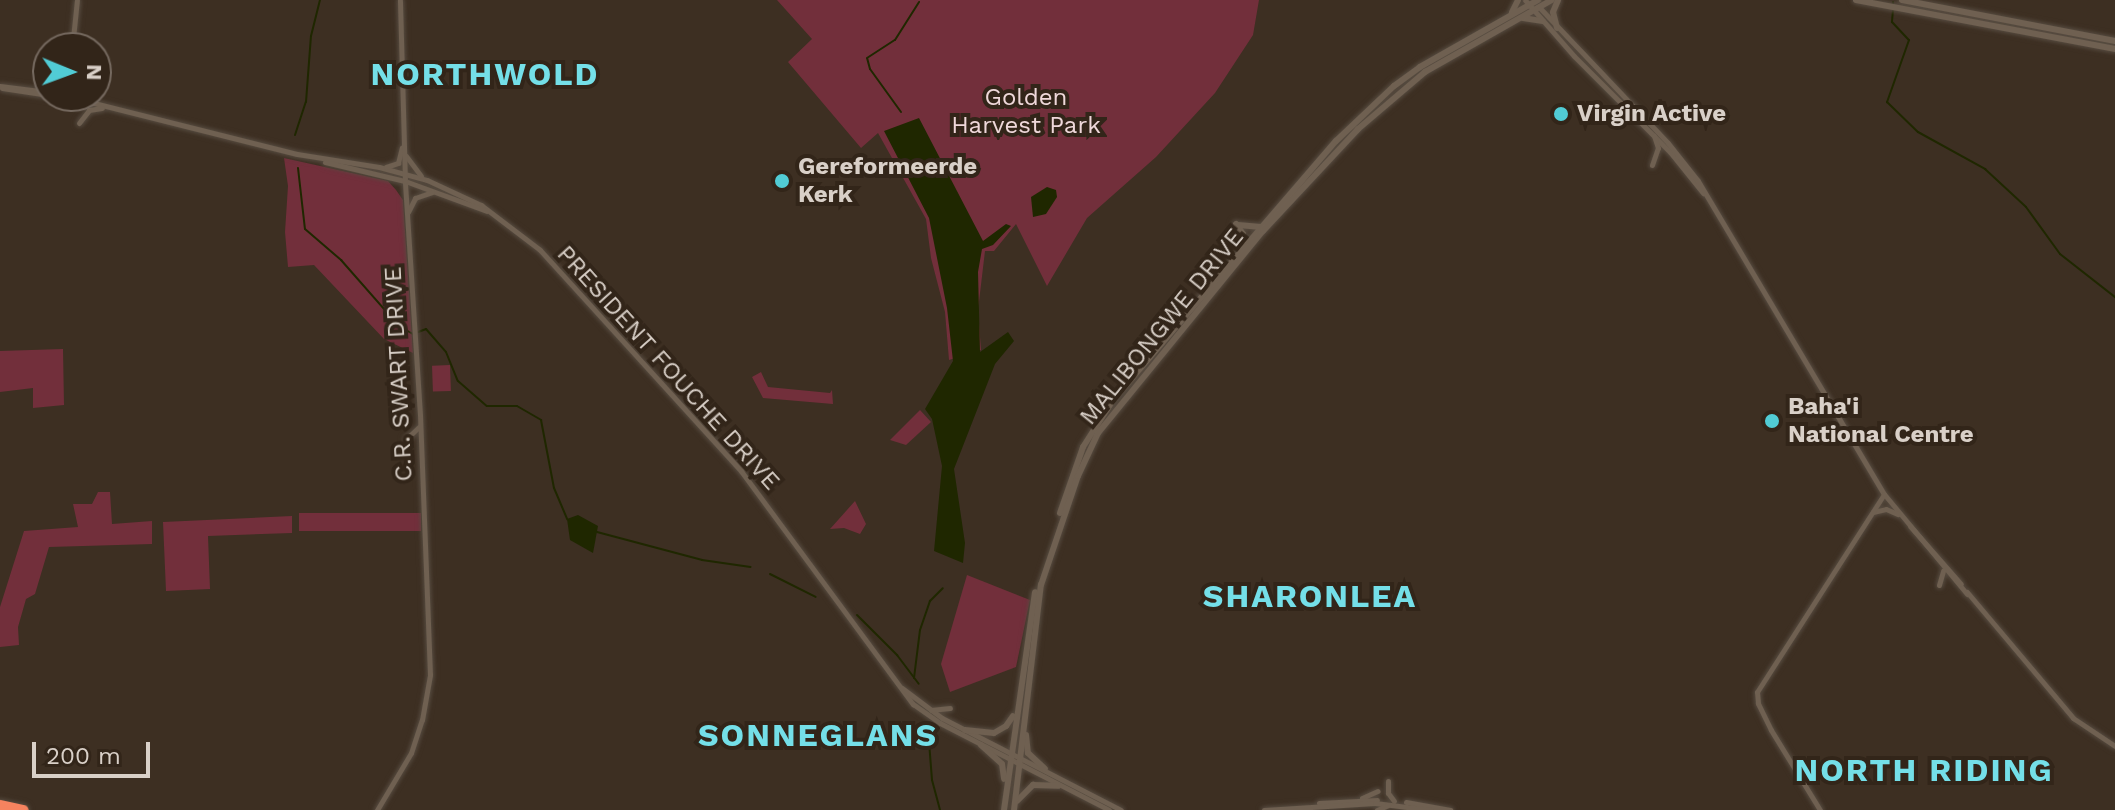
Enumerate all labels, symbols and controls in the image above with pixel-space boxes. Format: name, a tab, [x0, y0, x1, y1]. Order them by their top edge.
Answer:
north arrow	[32, 32, 112, 112]
district label: NORTHWOLD	[371, 55, 599, 93]
text: N	[82, 64, 107, 81]
park label: Golden Harvest Park	[951, 84, 1101, 140]
place label: Virgin Active	[1577, 100, 1727, 128]
marker: Virgin Active	[1552, 105, 1570, 123]
place label: Gereformeerde Kerk	[798, 153, 977, 209]
marker: Gereformeerde Kerk	[773, 172, 791, 190]
street label: MALIBONGWE DRIVE	[1074, 223, 1250, 431]
street label: PRESIDENT FOUCHE DRIVE	[550, 240, 786, 496]
street label: C.R. SWART DRIVE	[379, 266, 419, 482]
place label: Baha'i National Centre	[1788, 393, 1974, 449]
marker: Baha'i National Centre	[1763, 412, 1781, 430]
district label: SHARONLEA	[1203, 577, 1417, 615]
district label: SONNEGLANS	[698, 716, 938, 754]
scale bar	[36, 726, 154, 776]
text: 200 m	[46, 742, 121, 770]
district label: NORTH RIDING	[1794, 751, 2054, 789]

